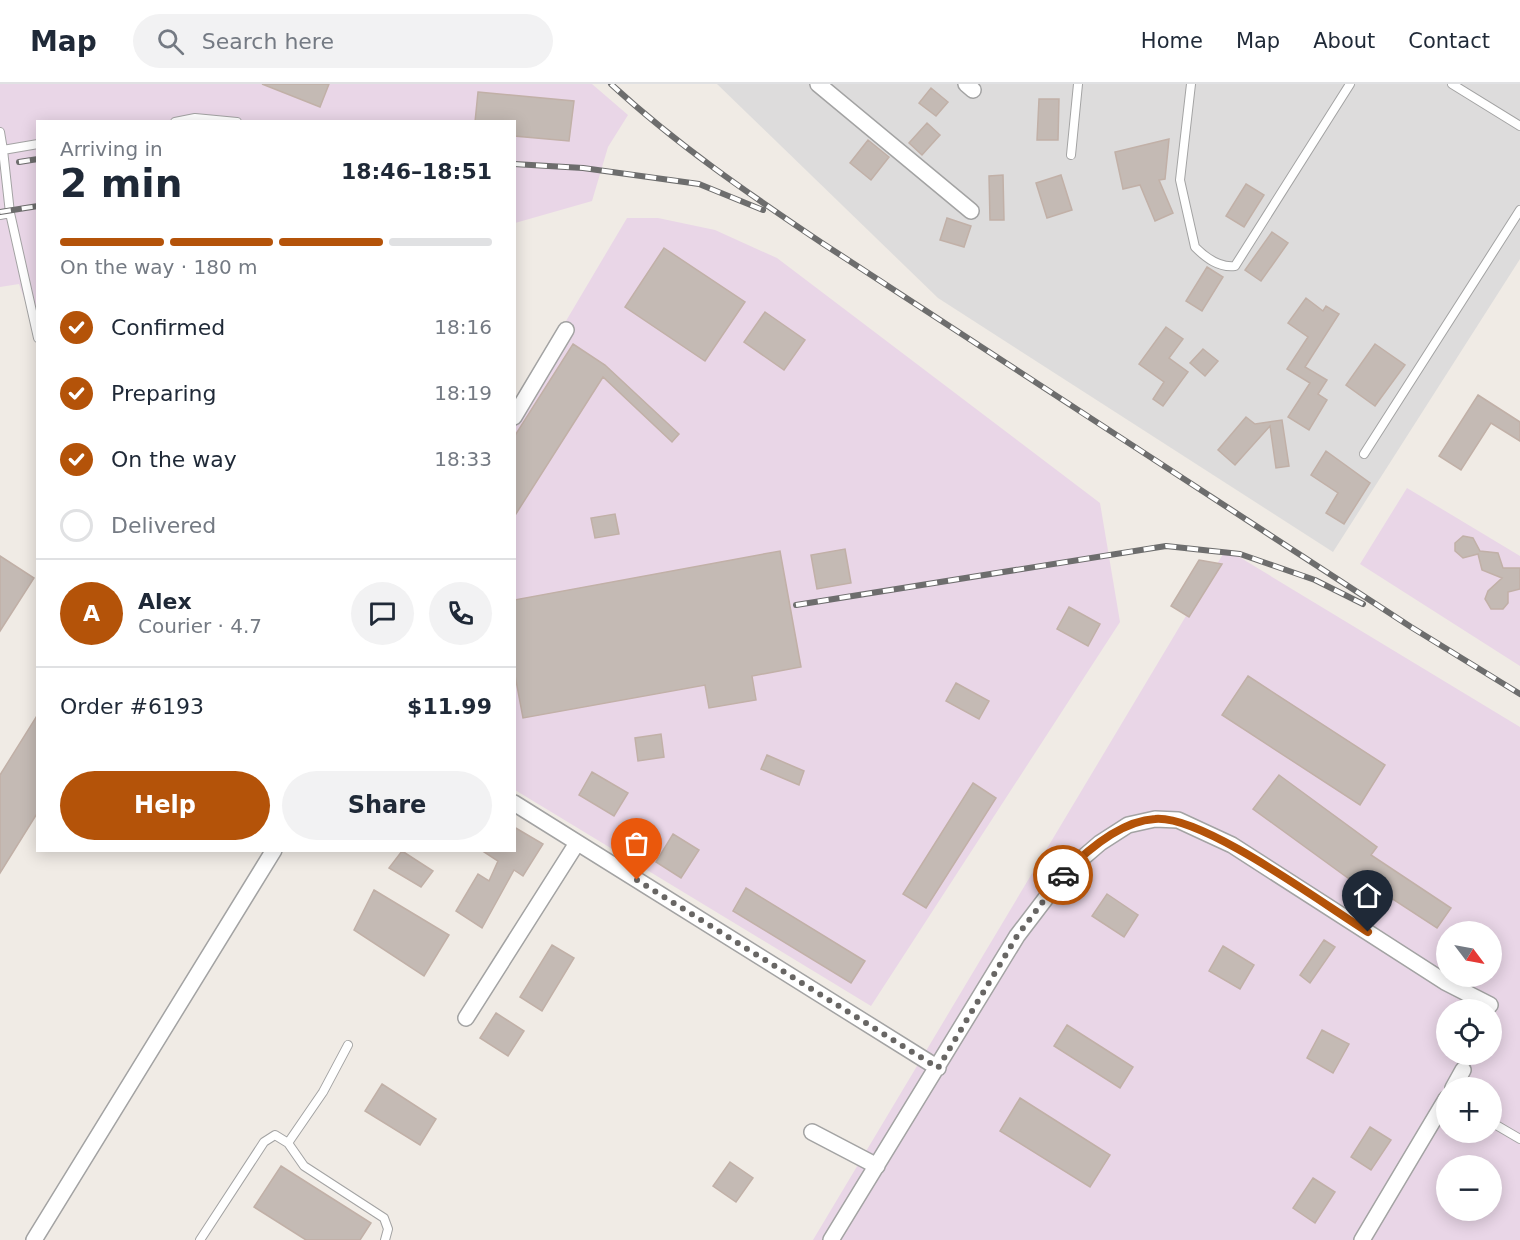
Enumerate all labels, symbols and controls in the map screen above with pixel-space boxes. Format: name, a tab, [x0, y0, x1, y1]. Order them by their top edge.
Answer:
search box	[133, 14, 553, 68]
text: Map	[30, 25, 97, 58]
icon: search	[154, 25, 187, 58]
text: Search here	[202, 29, 334, 54]
text: Home	[1141, 29, 1203, 53]
text: Map	[1236, 29, 1280, 53]
text: About	[1313, 29, 1375, 53]
text: Contact	[1408, 29, 1490, 53]
text: Arriving in	[60, 137, 163, 161]
text: 18:46–18:51	[341, 159, 492, 184]
text: 2 min	[60, 161, 182, 206]
text: On the way · 180 m	[60, 255, 258, 279]
icon: check	[60, 311, 93, 344]
text: Confirmed	[111, 315, 225, 340]
text: 18:16	[434, 315, 492, 339]
icon: check	[60, 377, 93, 410]
text: Preparing	[111, 381, 217, 406]
text: 18:19	[434, 381, 492, 405]
icon: check	[60, 443, 93, 476]
text: On the way	[111, 447, 237, 472]
text: 18:33	[434, 447, 492, 471]
text: Delivered	[111, 513, 216, 538]
button: chat	[351, 582, 414, 645]
button: phone	[429, 582, 492, 645]
text: Alex	[138, 589, 192, 614]
text: A	[83, 601, 100, 626]
text: Courier · 4.7	[138, 614, 262, 638]
text: Order #6193	[60, 694, 204, 719]
text: $11.99	[407, 694, 492, 719]
button: Help	[60, 771, 270, 840]
button: Share	[282, 771, 492, 840]
pin	[611, 818, 662, 880]
icon: bag	[620, 827, 653, 860]
courier	[1033, 845, 1093, 905]
icon: car	[1047, 859, 1080, 892]
pin	[1342, 870, 1393, 932]
icon: home	[1351, 879, 1384, 912]
north arrow	[1436, 921, 1502, 987]
map controls	[1436, 921, 1502, 1221]
button: locate	[1436, 999, 1502, 1065]
button: +	[1436, 1077, 1502, 1143]
button: −	[1436, 1155, 1502, 1221]

